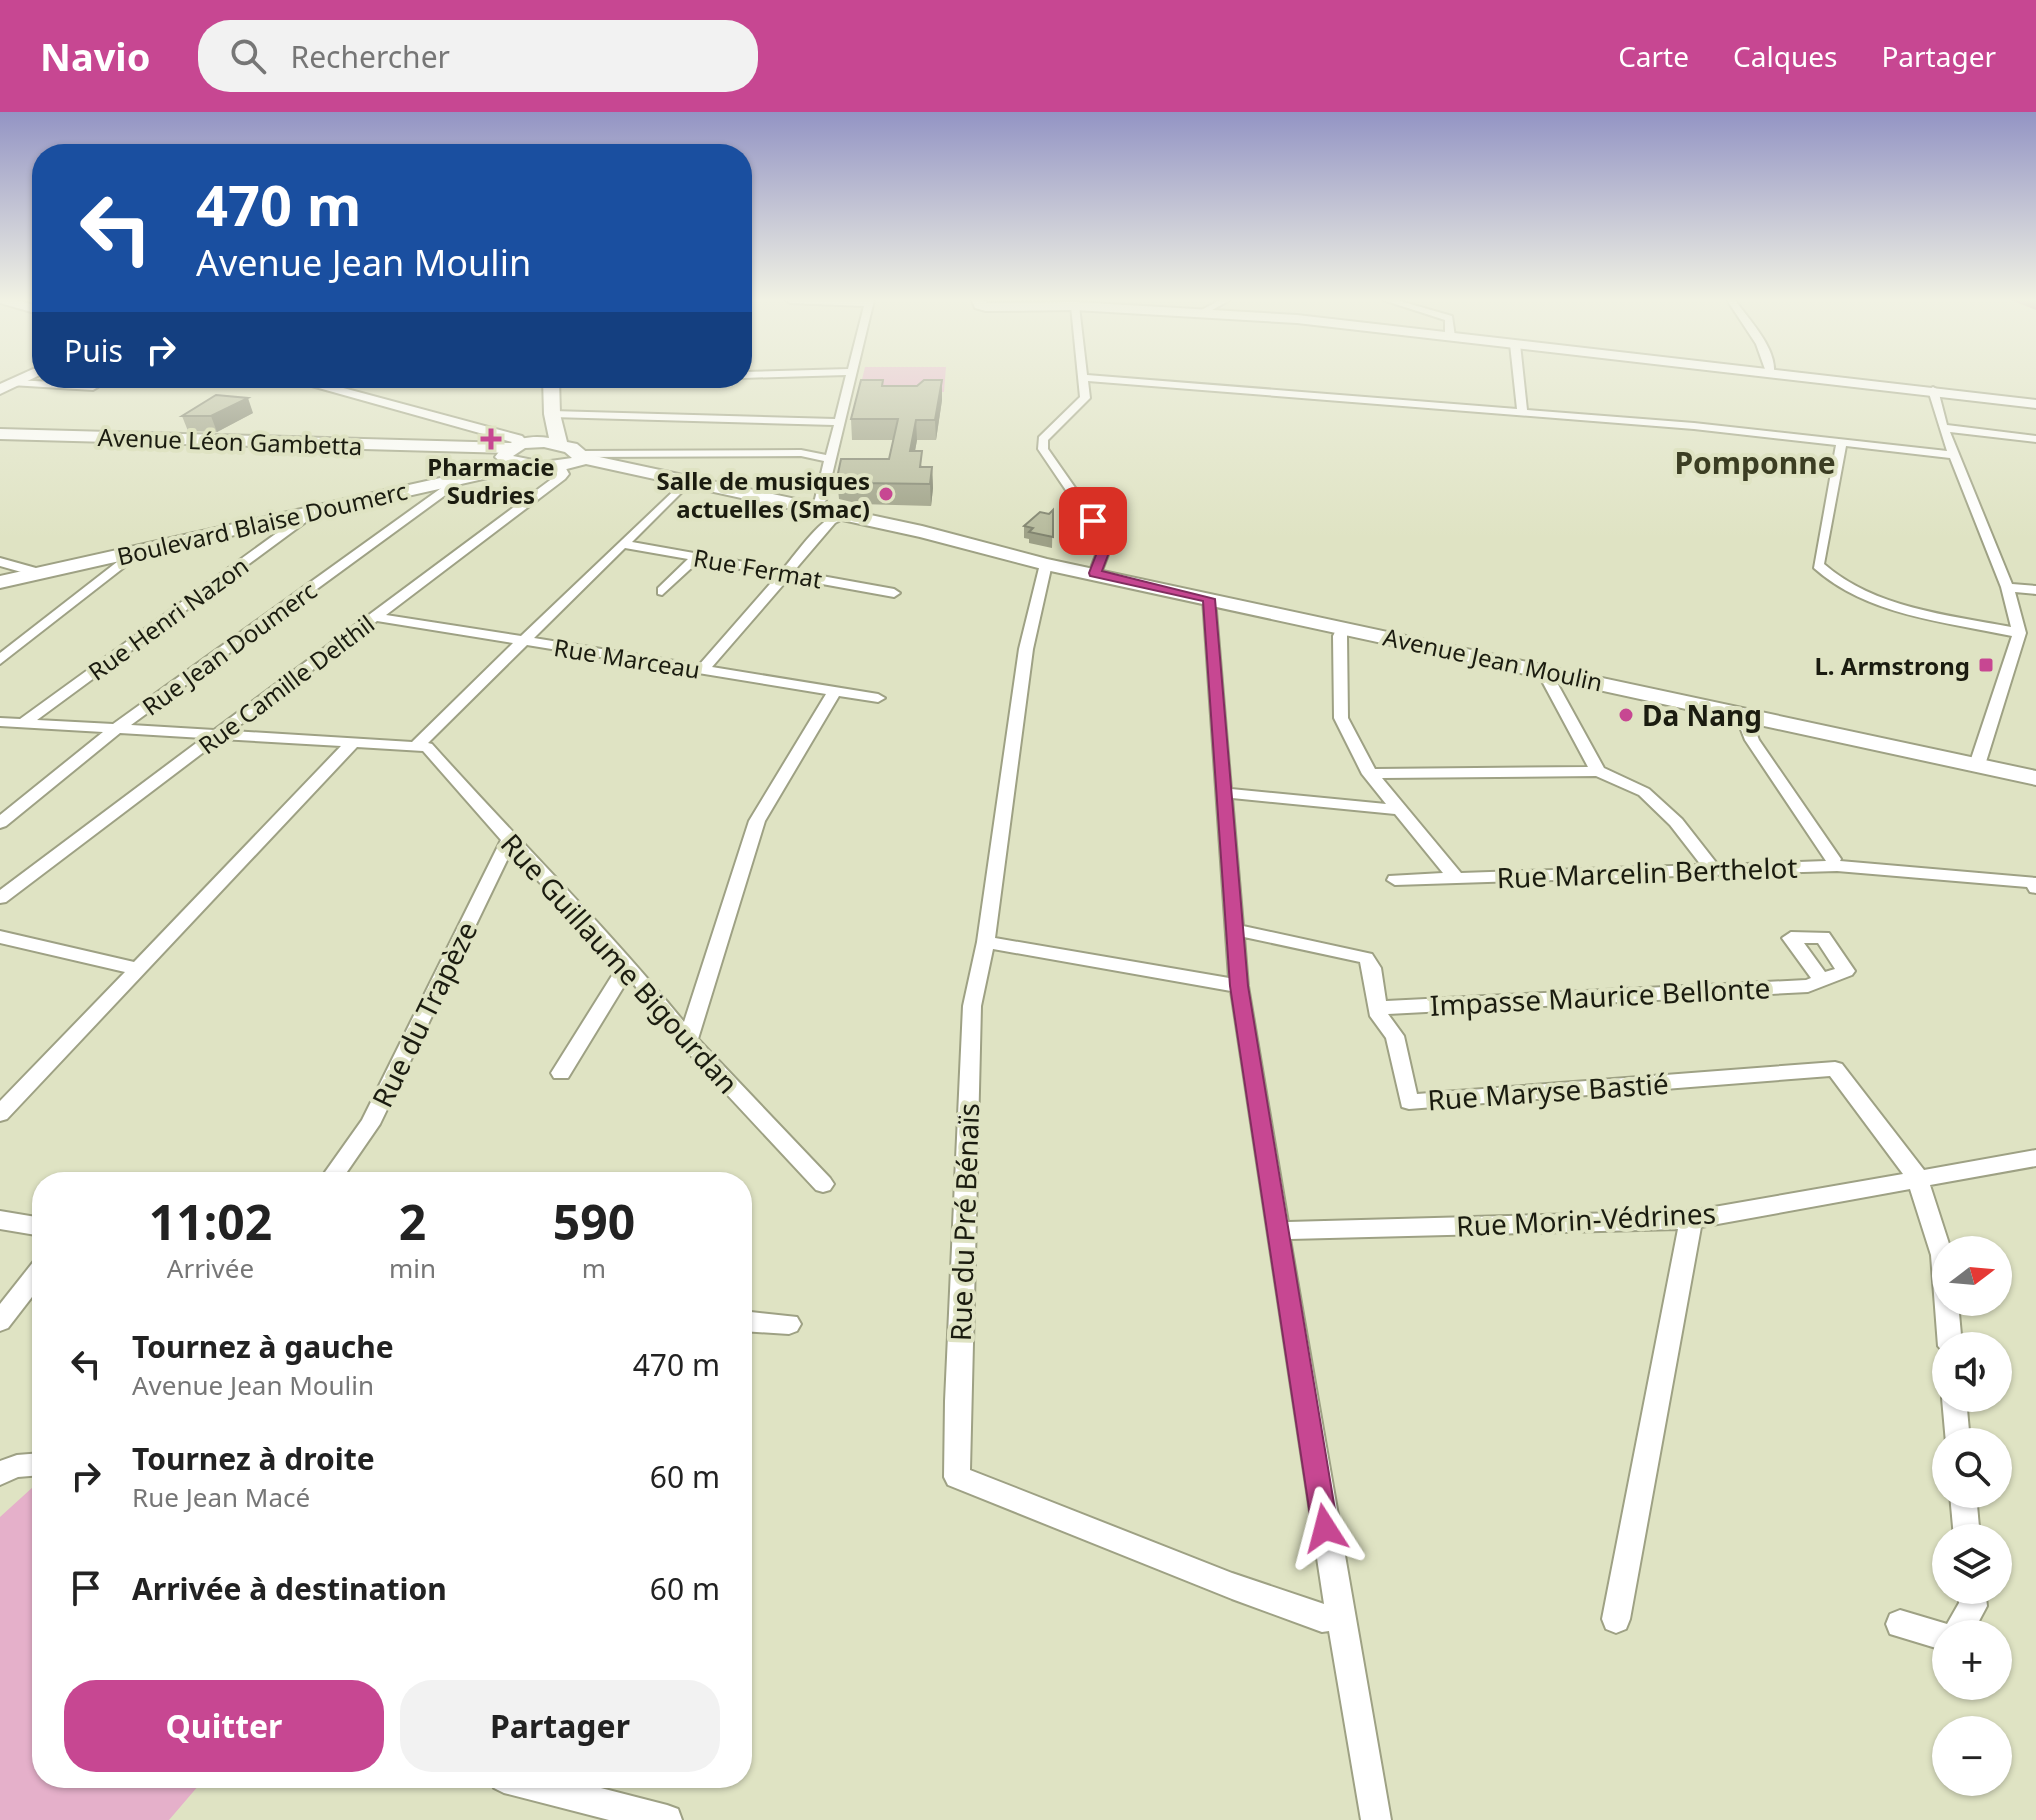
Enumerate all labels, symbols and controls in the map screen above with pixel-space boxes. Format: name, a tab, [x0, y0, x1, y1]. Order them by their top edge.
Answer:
search box	[198, 20, 758, 92]
text: Navio	[40, 30, 150, 82]
icon: search	[226, 34, 270, 78]
text: Rechercher	[290, 36, 450, 77]
text: Carte	[1618, 37, 1689, 75]
text: Calques	[1733, 37, 1837, 75]
text: Partager	[1881, 37, 1996, 75]
text: 470 m	[196, 166, 361, 242]
icon: left	[64, 176, 168, 280]
text: Avenue Jean Moulin	[196, 238, 531, 287]
icon: right	[139, 328, 183, 372]
text: Puis	[64, 330, 123, 371]
street label: Avenue Léon Gambetta	[97, 420, 363, 462]
marker: Pharmacie Sudries	[482, 430, 500, 448]
district label: Pomponne	[1674, 442, 1836, 483]
place label: Pharmacie Sudries	[427, 450, 555, 511]
place label: Salle de musiques actuelles (Smac)	[656, 464, 870, 525]
street label: Boulevard Blaise Doumerc	[114, 474, 410, 572]
marker: Salle de musiques actuelles (Smac)	[877, 485, 895, 503]
pin	[1059, 487, 1127, 555]
icon: arrive	[1071, 499, 1115, 543]
street label: Rue Fermat	[691, 540, 825, 596]
street label: Rue Henri Nazon	[81, 549, 255, 687]
street label: Rue Jean Doumerc	[135, 574, 323, 722]
street label: Rue Camille Delthil	[191, 607, 381, 761]
street label: Avenue Jean Moulin	[1380, 620, 1606, 698]
street label: Rue Marceau	[552, 630, 702, 686]
place label: L. Armstrong	[1814, 649, 1970, 682]
marker: L. Armstrong	[1977, 656, 1995, 674]
place label: Da Nang	[1642, 696, 1762, 734]
marker: Da Nang	[1617, 706, 1635, 724]
street label: Rue Guillaume Bigourdan	[493, 825, 747, 1101]
street label: Rue Marcelin Berthelot	[1496, 848, 1798, 896]
street label: Rue du Trapèze	[363, 915, 485, 1113]
street label: Impasse Maurice Bellonte	[1429, 968, 1771, 1024]
street label: Rue Maryse Bastié	[1426, 1064, 1670, 1118]
street label: Rue du Pré Bénaïs	[941, 1102, 987, 1342]
text: 11:02	[149, 1189, 272, 1254]
text: 2	[399, 1189, 426, 1254]
text: 590	[553, 1189, 635, 1254]
street label: Rue Morin-Védrines	[1455, 1193, 1717, 1245]
north arrow	[1932, 1236, 2012, 1316]
map controls	[1932, 1236, 2012, 1796]
text: Arrivée	[167, 1250, 254, 1286]
text: min	[389, 1250, 436, 1286]
text: m	[582, 1250, 606, 1286]
text: Tournez à gauche	[132, 1326, 394, 1367]
button: sound	[1932, 1332, 2012, 1412]
icon: left	[64, 1342, 108, 1386]
text: 470 m	[633, 1344, 720, 1385]
text: Avenue Jean Moulin	[132, 1367, 374, 1403]
button: search	[1932, 1428, 2012, 1508]
text: Tournez à droite	[132, 1438, 375, 1479]
icon: right	[64, 1454, 108, 1498]
text: 60 m	[650, 1456, 720, 1497]
text: Rue Jean Macé	[132, 1479, 310, 1515]
position arrow	[1283, 1486, 1367, 1570]
button: layers	[1932, 1524, 2012, 1604]
icon: arrive	[64, 1566, 108, 1610]
text: Arrivée à destination	[132, 1568, 447, 1609]
text: 60 m	[650, 1568, 720, 1609]
button: +	[1932, 1620, 2012, 1700]
button: Quitter	[64, 1680, 384, 1772]
button: Partager	[400, 1680, 720, 1772]
button: −	[1932, 1716, 2012, 1796]

